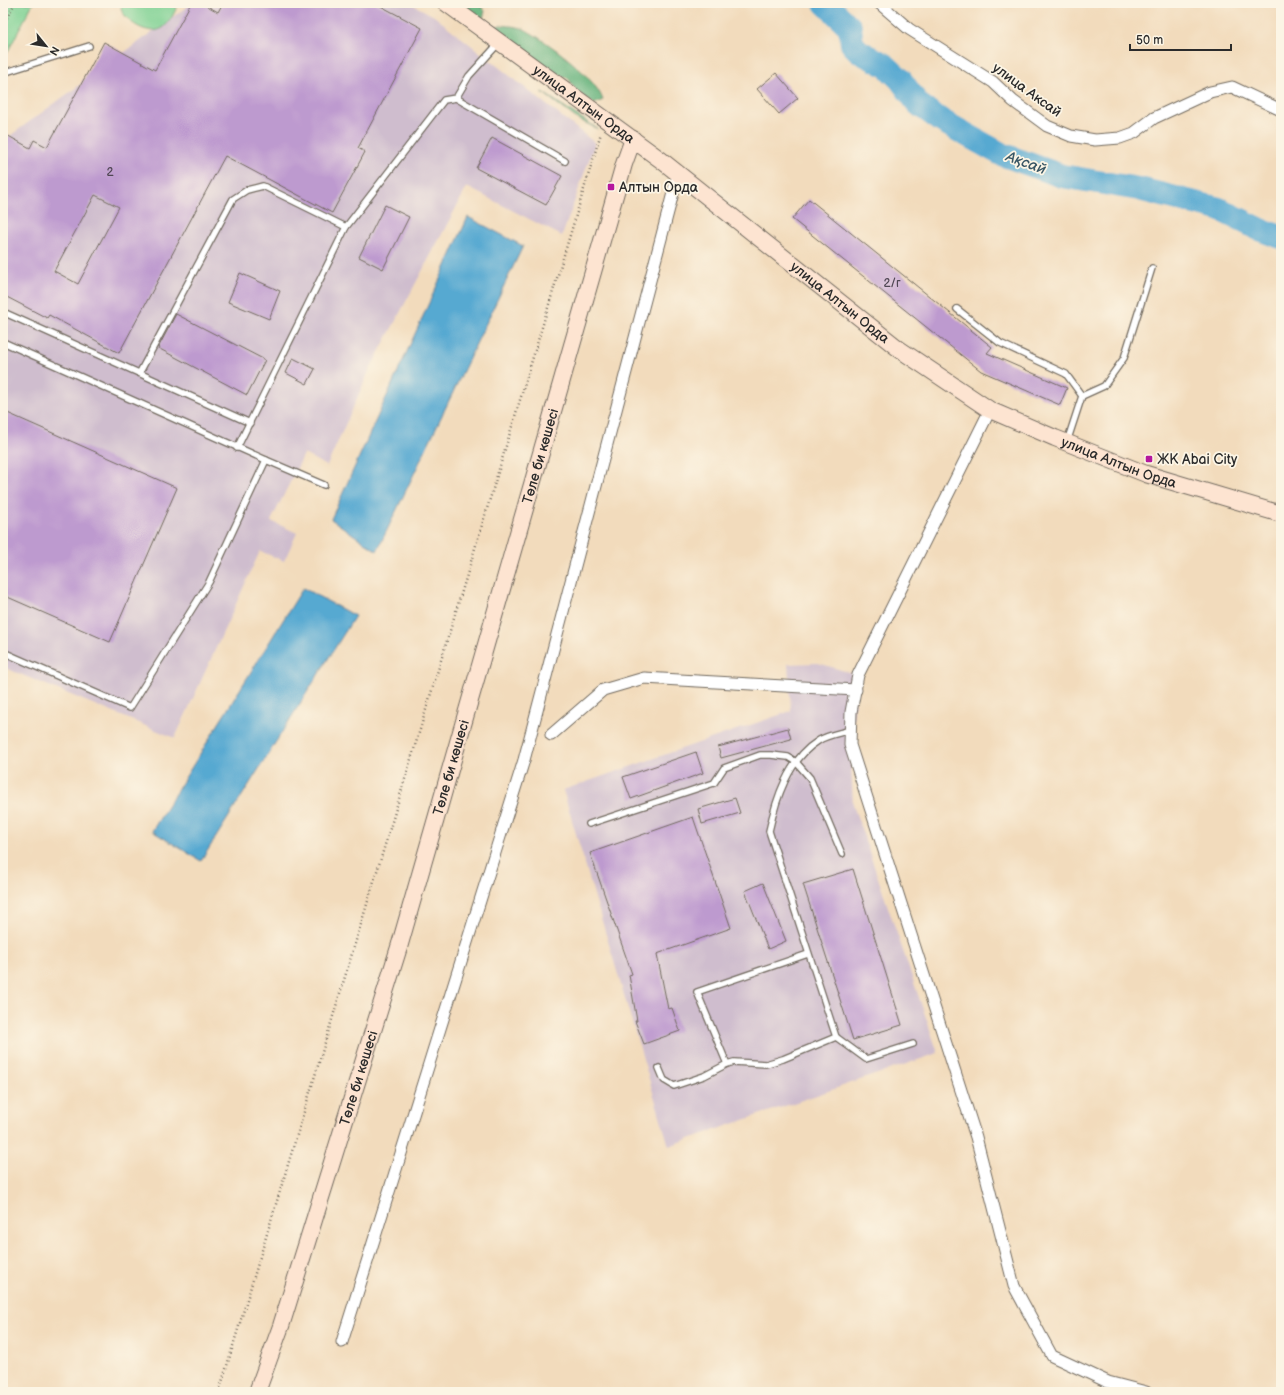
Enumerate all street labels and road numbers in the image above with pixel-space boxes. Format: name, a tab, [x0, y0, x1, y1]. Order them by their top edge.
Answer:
street label: улица Аксай	[989, 59, 1065, 121]
street label: улица Алтын Орда	[530, 61, 639, 147]
street label: улица Алтын Орда	[787, 258, 894, 347]
street label: Төле би көшесі	[518, 406, 562, 506]
street label: улица Алтын Орда	[1059, 433, 1179, 491]
street label: Төле би көшесі	[429, 718, 472, 817]
street label: Төле би көшесі	[335, 1028, 381, 1128]

